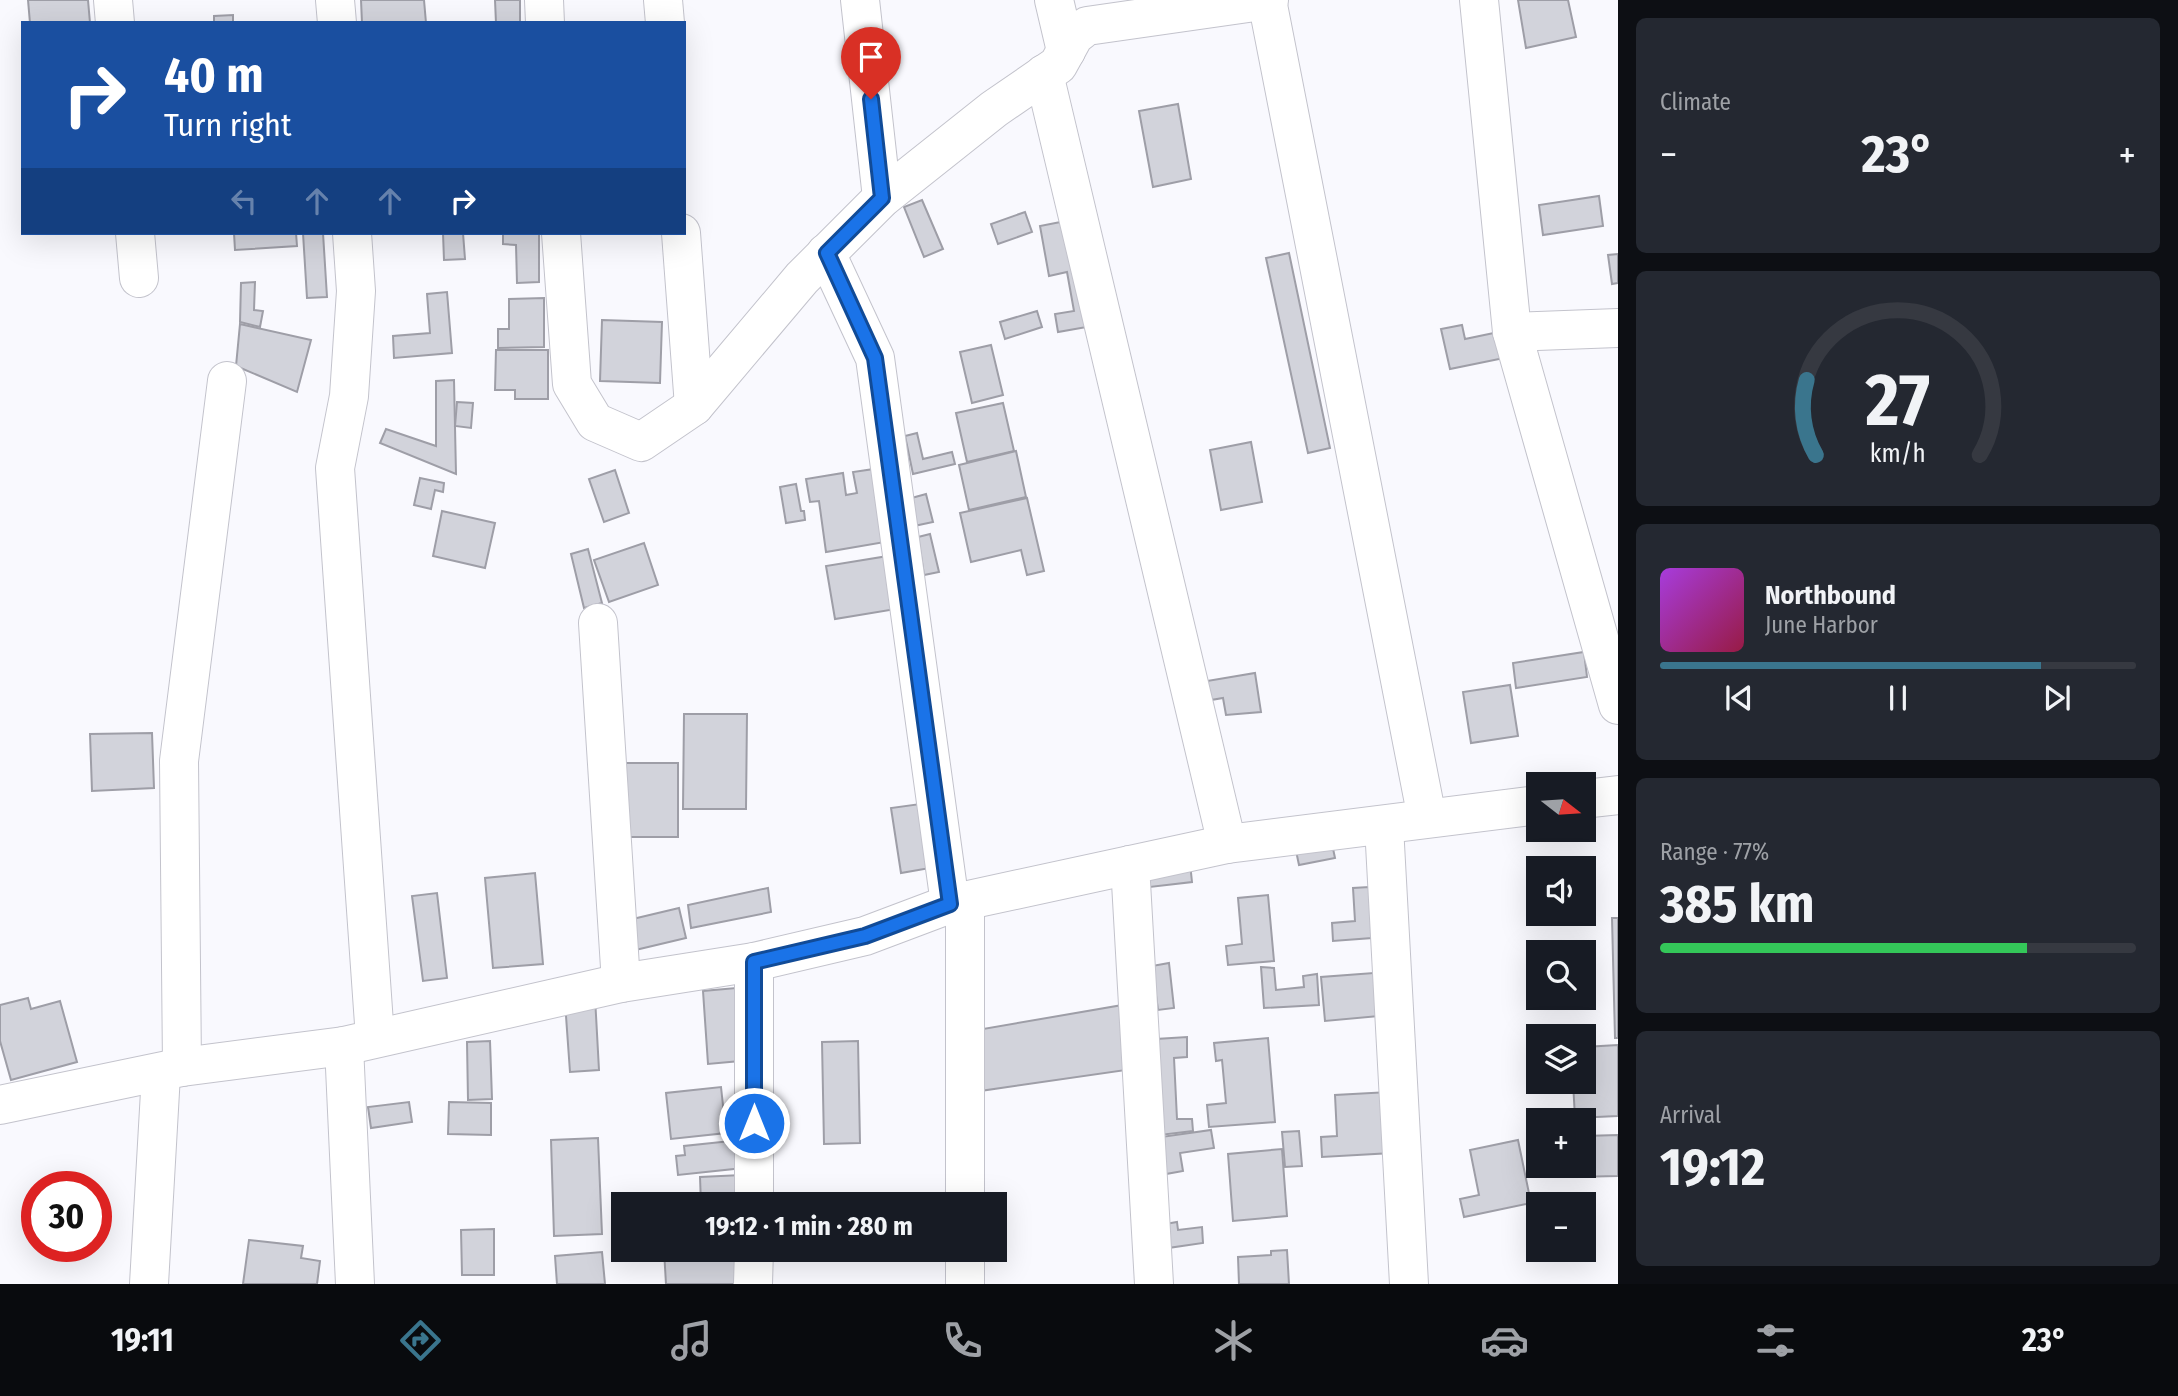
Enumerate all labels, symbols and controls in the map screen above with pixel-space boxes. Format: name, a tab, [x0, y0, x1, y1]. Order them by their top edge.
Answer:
pin	[841, 27, 901, 99]
icon: arrive	[852, 38, 890, 76]
text: 40 m	[164, 46, 264, 105]
icon: right	[49, 49, 140, 140]
text: Climate	[1660, 88, 1731, 116]
text: Turn right	[164, 106, 291, 144]
text: 23°	[1861, 123, 1934, 186]
text: −	[1660, 132, 1677, 178]
text: +	[2119, 132, 2136, 178]
icon: left	[225, 182, 263, 220]
icon: ahead	[298, 182, 336, 220]
icon: ahead	[371, 182, 409, 220]
icon: right	[444, 182, 482, 220]
text: 27	[1865, 357, 1930, 444]
text: km/h	[1870, 439, 1926, 469]
text: Northbound	[1765, 580, 1896, 611]
text: June Harbor	[1765, 611, 1878, 639]
icon: previous	[1720, 679, 1758, 717]
icon: pause	[1879, 679, 1917, 717]
icon: next	[2038, 679, 2076, 717]
north arrow	[1526, 772, 1596, 842]
map controls	[1526, 772, 1596, 1262]
text: Range · 77%	[1660, 838, 1769, 866]
button: sound	[1526, 856, 1596, 926]
text: 385 km	[1660, 873, 1815, 936]
button: search	[1526, 940, 1596, 1010]
button: layers	[1526, 1024, 1596, 1094]
position arrow	[717, 1086, 791, 1160]
text: Arrival	[1660, 1101, 1721, 1129]
button: +	[1526, 1108, 1596, 1178]
text: 19:12	[1660, 1136, 1765, 1199]
speed limit sign: 30	[21, 1171, 112, 1262]
button: −	[1526, 1192, 1596, 1262]
text: 19:12 · 1 min · 280 m	[705, 1211, 913, 1242]
icon: directions	[396, 1316, 445, 1365]
icon: music	[667, 1316, 716, 1365]
icon: phone	[938, 1316, 987, 1365]
icon: climate	[1209, 1316, 1258, 1365]
icon: car	[1480, 1316, 1529, 1365]
icon: filters	[1751, 1316, 1800, 1365]
text: 19:11	[111, 1321, 174, 1359]
text: 23°	[2022, 1321, 2067, 1359]

